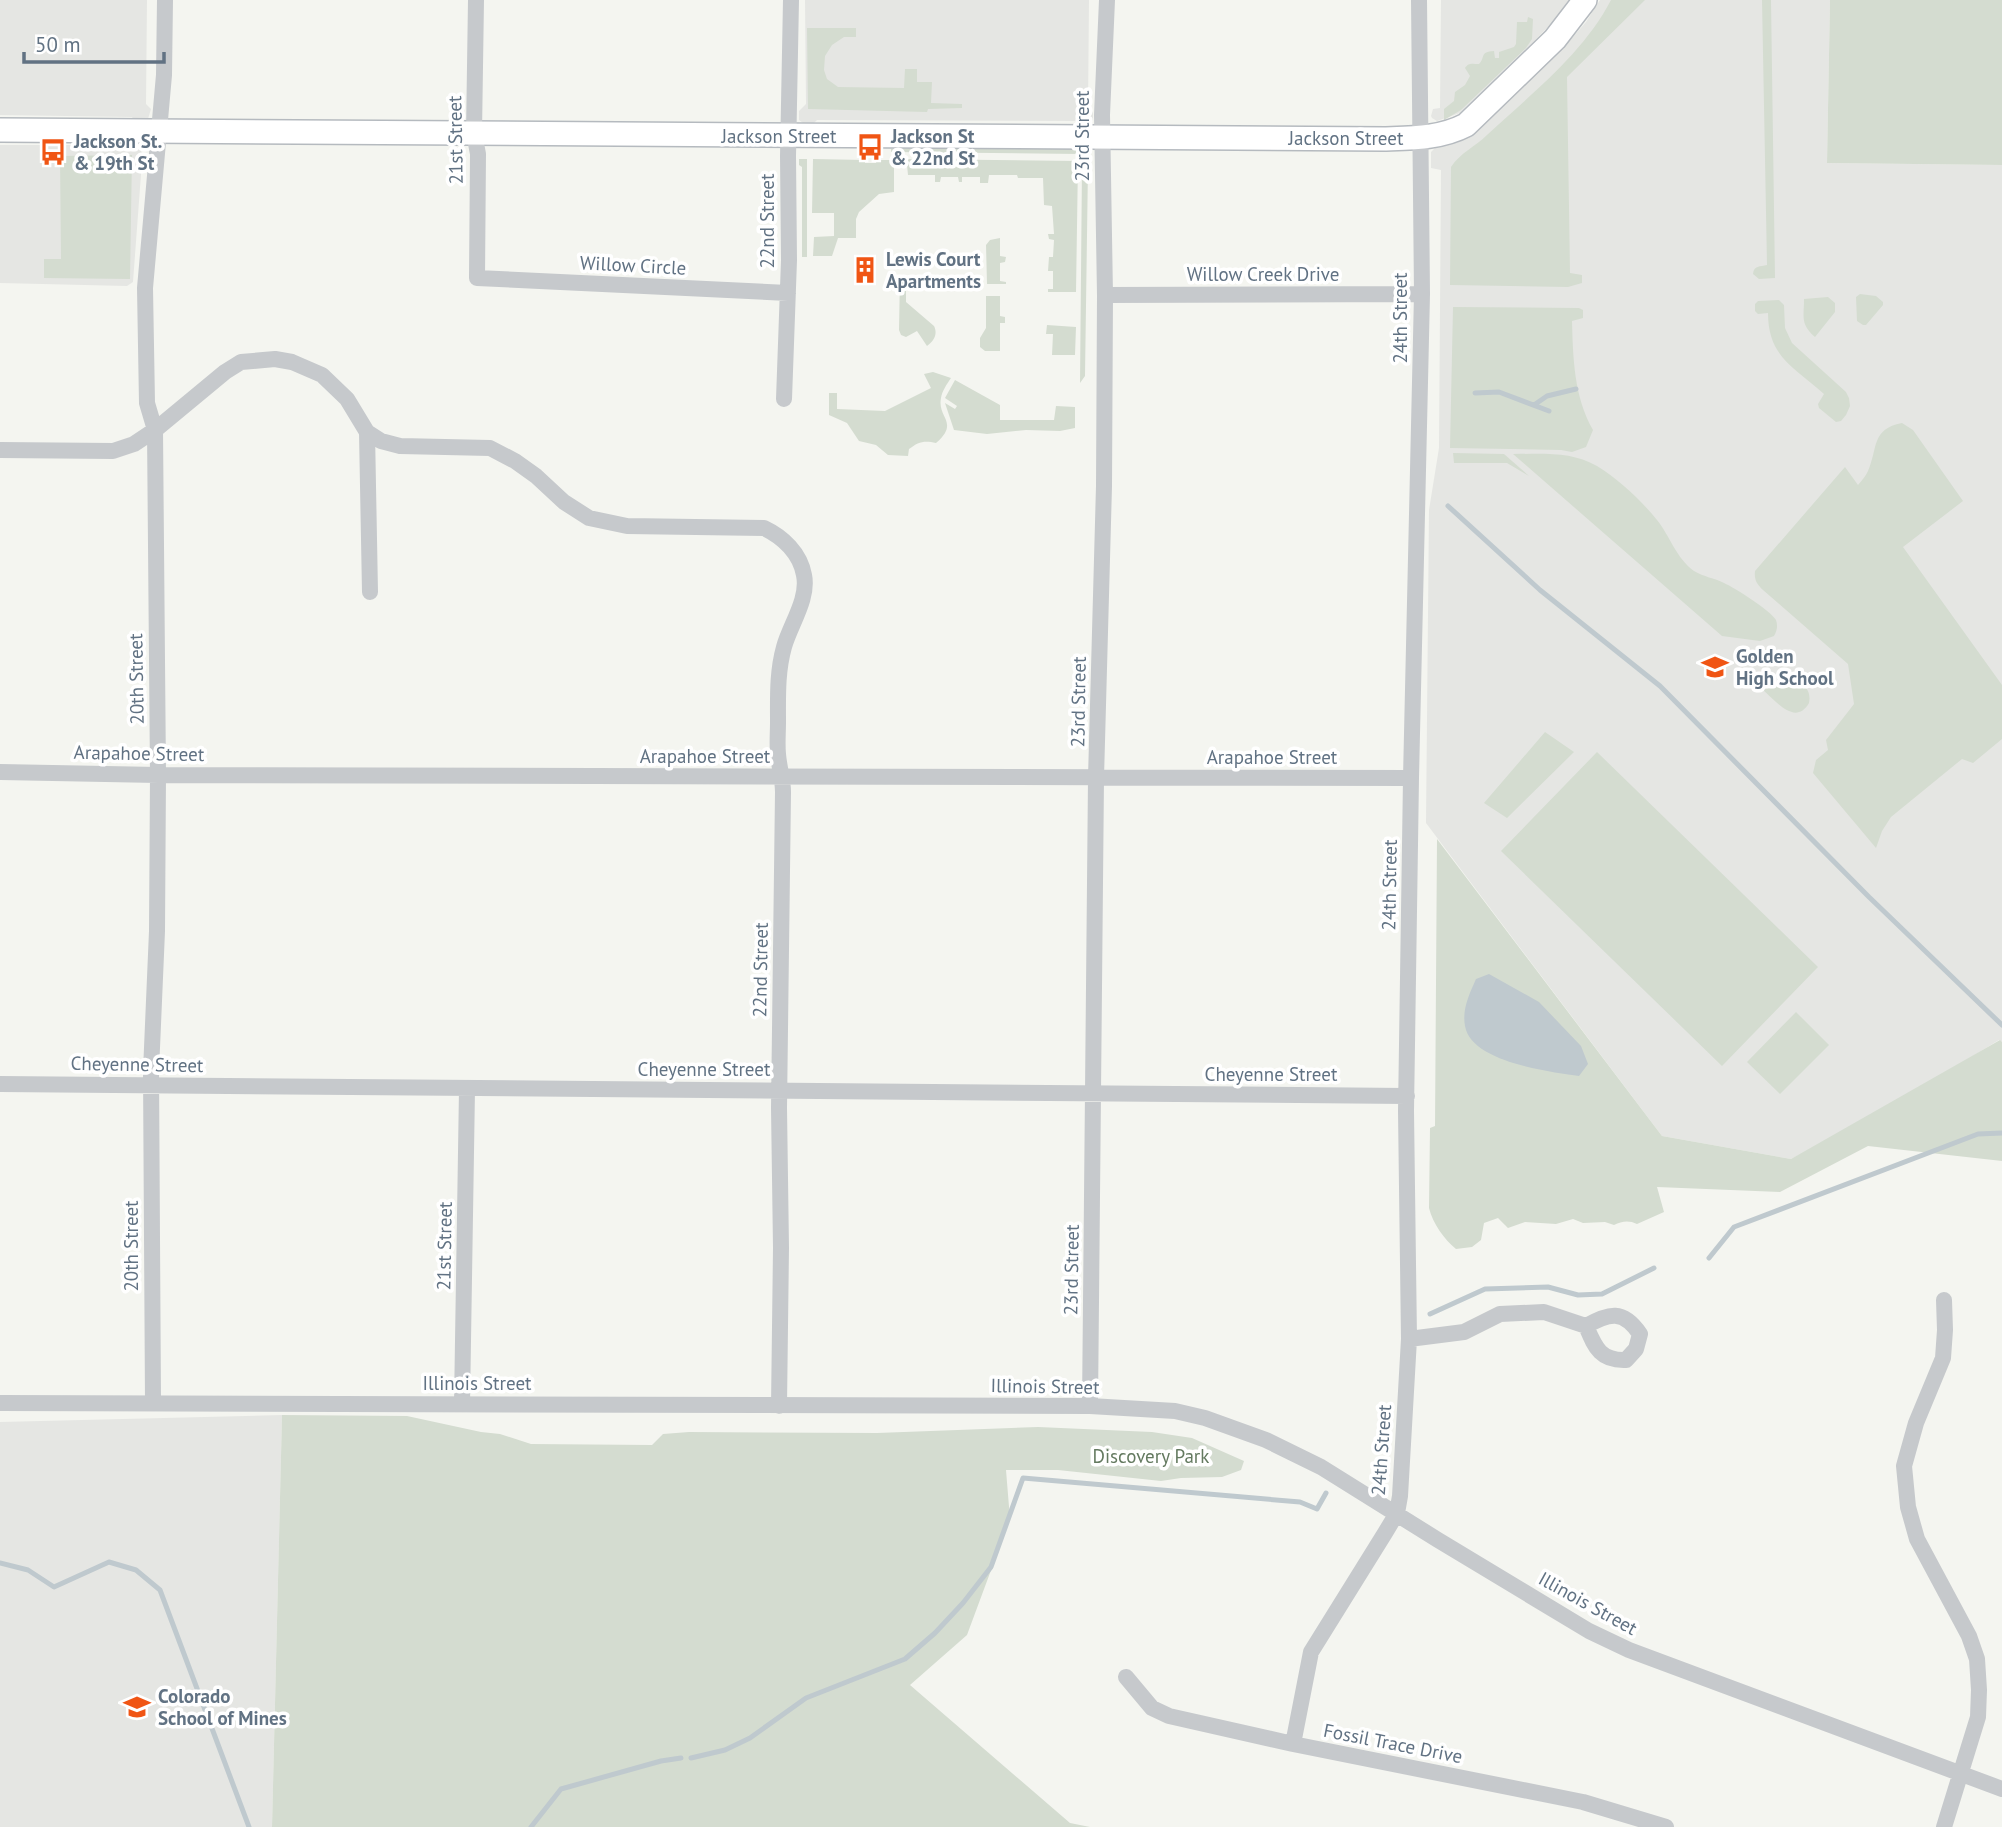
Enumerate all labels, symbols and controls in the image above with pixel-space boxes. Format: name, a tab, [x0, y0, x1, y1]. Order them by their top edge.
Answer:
scale bar	[24, 21, 164, 65]
text: 50 m	[35, 31, 81, 58]
street label: 23rd Street	[1070, 90, 1094, 182]
street label: 21st Street	[442, 95, 468, 185]
street label: Jackson Street	[721, 124, 837, 148]
place label: Jackson St & 22nd St	[890, 124, 975, 170]
street label: Jackson Street	[1288, 126, 1404, 150]
place label: Jackson St. & 19th St	[73, 129, 162, 175]
bus stop icon: Jackson St & 22nd St	[855, 132, 885, 162]
bus stop icon: Jackson St. & 19th St	[38, 137, 68, 167]
street label: 22nd Street	[755, 173, 779, 268]
place label: Lewis Court Apartments	[886, 247, 981, 293]
street label: Willow Circle	[579, 250, 687, 280]
building icon: Lewis Court Apartments	[850, 255, 880, 285]
street label: Willow Creek Drive	[1187, 262, 1339, 286]
street label: 24th Street	[1388, 272, 1412, 364]
street label: 20th Street	[123, 633, 149, 725]
place label: Golden High School	[1736, 644, 1834, 690]
school or university icon: Golden High School	[1700, 652, 1730, 682]
street label: 23rd Street	[1065, 656, 1091, 748]
street label: Arapahoe Street	[74, 740, 205, 766]
street label: Arapahoe Street	[640, 744, 771, 768]
street label: Arapahoe Street	[1207, 745, 1338, 769]
street label: 24th Street	[1376, 839, 1402, 931]
street label: 22nd Street	[747, 922, 773, 1018]
street label: Cheyenne Street	[70, 1051, 204, 1077]
street label: Cheyenne Street	[638, 1057, 771, 1081]
street label: Cheyenne Street	[1205, 1062, 1338, 1086]
street label: 20th Street	[119, 1200, 143, 1292]
street label: 21st Street	[431, 1201, 457, 1291]
street label: 23rd Street	[1058, 1224, 1084, 1316]
street label: Illinois Street	[423, 1371, 532, 1395]
street label: Illinois Street	[990, 1373, 1100, 1399]
street label: 24th Street	[1366, 1403, 1396, 1496]
park label: Discovery Park	[1093, 1444, 1209, 1468]
street label: Illinois Street	[1535, 1566, 1642, 1640]
place label: Colorado School of Mines	[158, 1684, 287, 1730]
school or university icon: Colorado School of Mines	[122, 1692, 152, 1722]
street label: Fossil Trace Drive	[1322, 1718, 1464, 1768]

